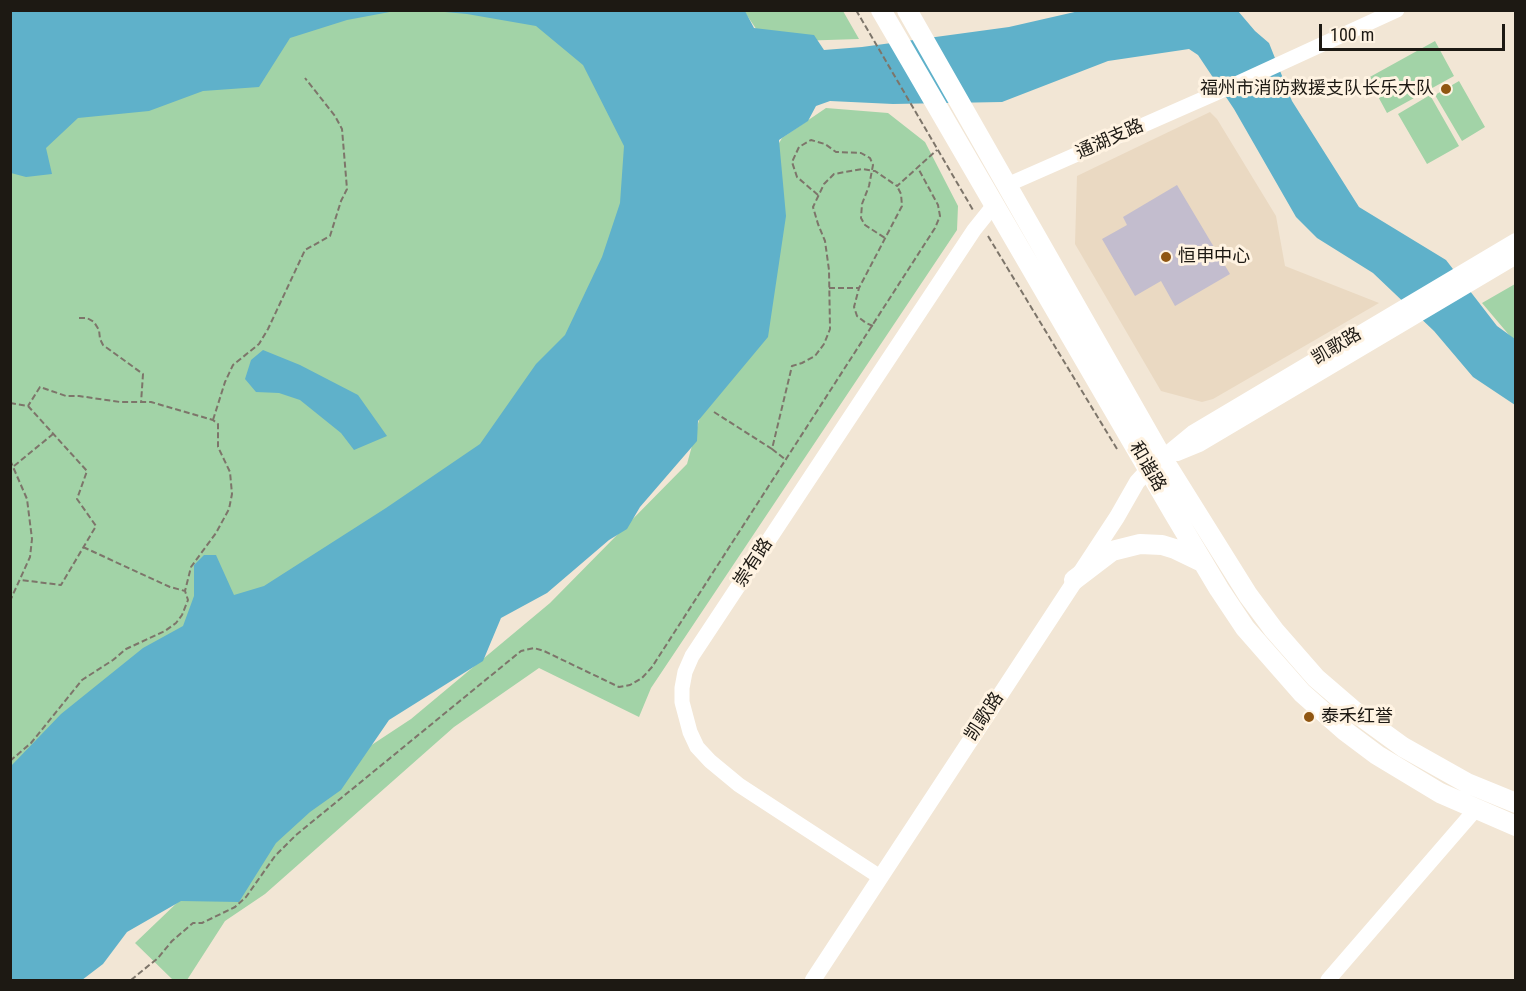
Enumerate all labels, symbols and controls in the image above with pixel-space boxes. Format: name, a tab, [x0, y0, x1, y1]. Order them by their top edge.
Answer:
scale bar	[1322, 12, 1508, 50]
text: 100 m	[1330, 24, 1374, 45]
place label: 福州市消防救援支队长乐大队	[1200, 78, 1434, 100]
marker: 福州市消防救援支队长乐大队	[1439, 82, 1453, 96]
street label: 通湖支路	[1073, 115, 1147, 165]
place label: 恒申中心	[1178, 246, 1250, 268]
marker: 恒申中心	[1159, 250, 1173, 264]
street label: 凯歌路	[1308, 324, 1366, 370]
street label: 和谐路	[1124, 438, 1170, 496]
street label: 崇有路	[730, 534, 778, 592]
street label: 凯歌路	[961, 688, 1009, 746]
place label: 泰禾红誉	[1321, 706, 1393, 728]
marker: 泰禾红誉	[1302, 710, 1316, 724]

